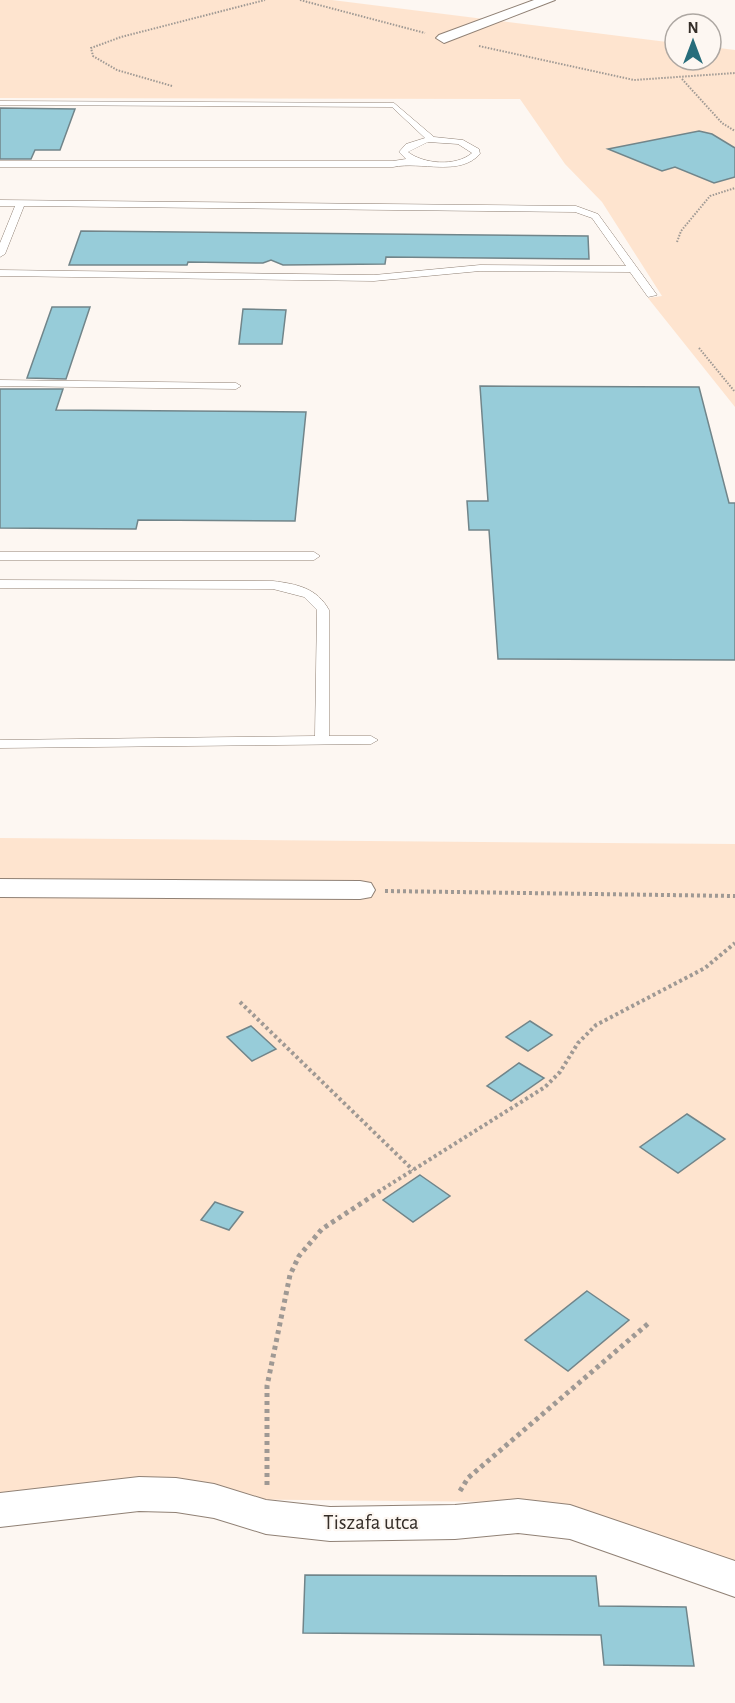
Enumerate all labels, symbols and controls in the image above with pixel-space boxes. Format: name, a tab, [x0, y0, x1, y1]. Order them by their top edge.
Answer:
north arrow	[663, 12, 723, 72]
text: N	[687, 20, 699, 36]
street label: Tiszafa utca	[323, 1512, 419, 1533]

